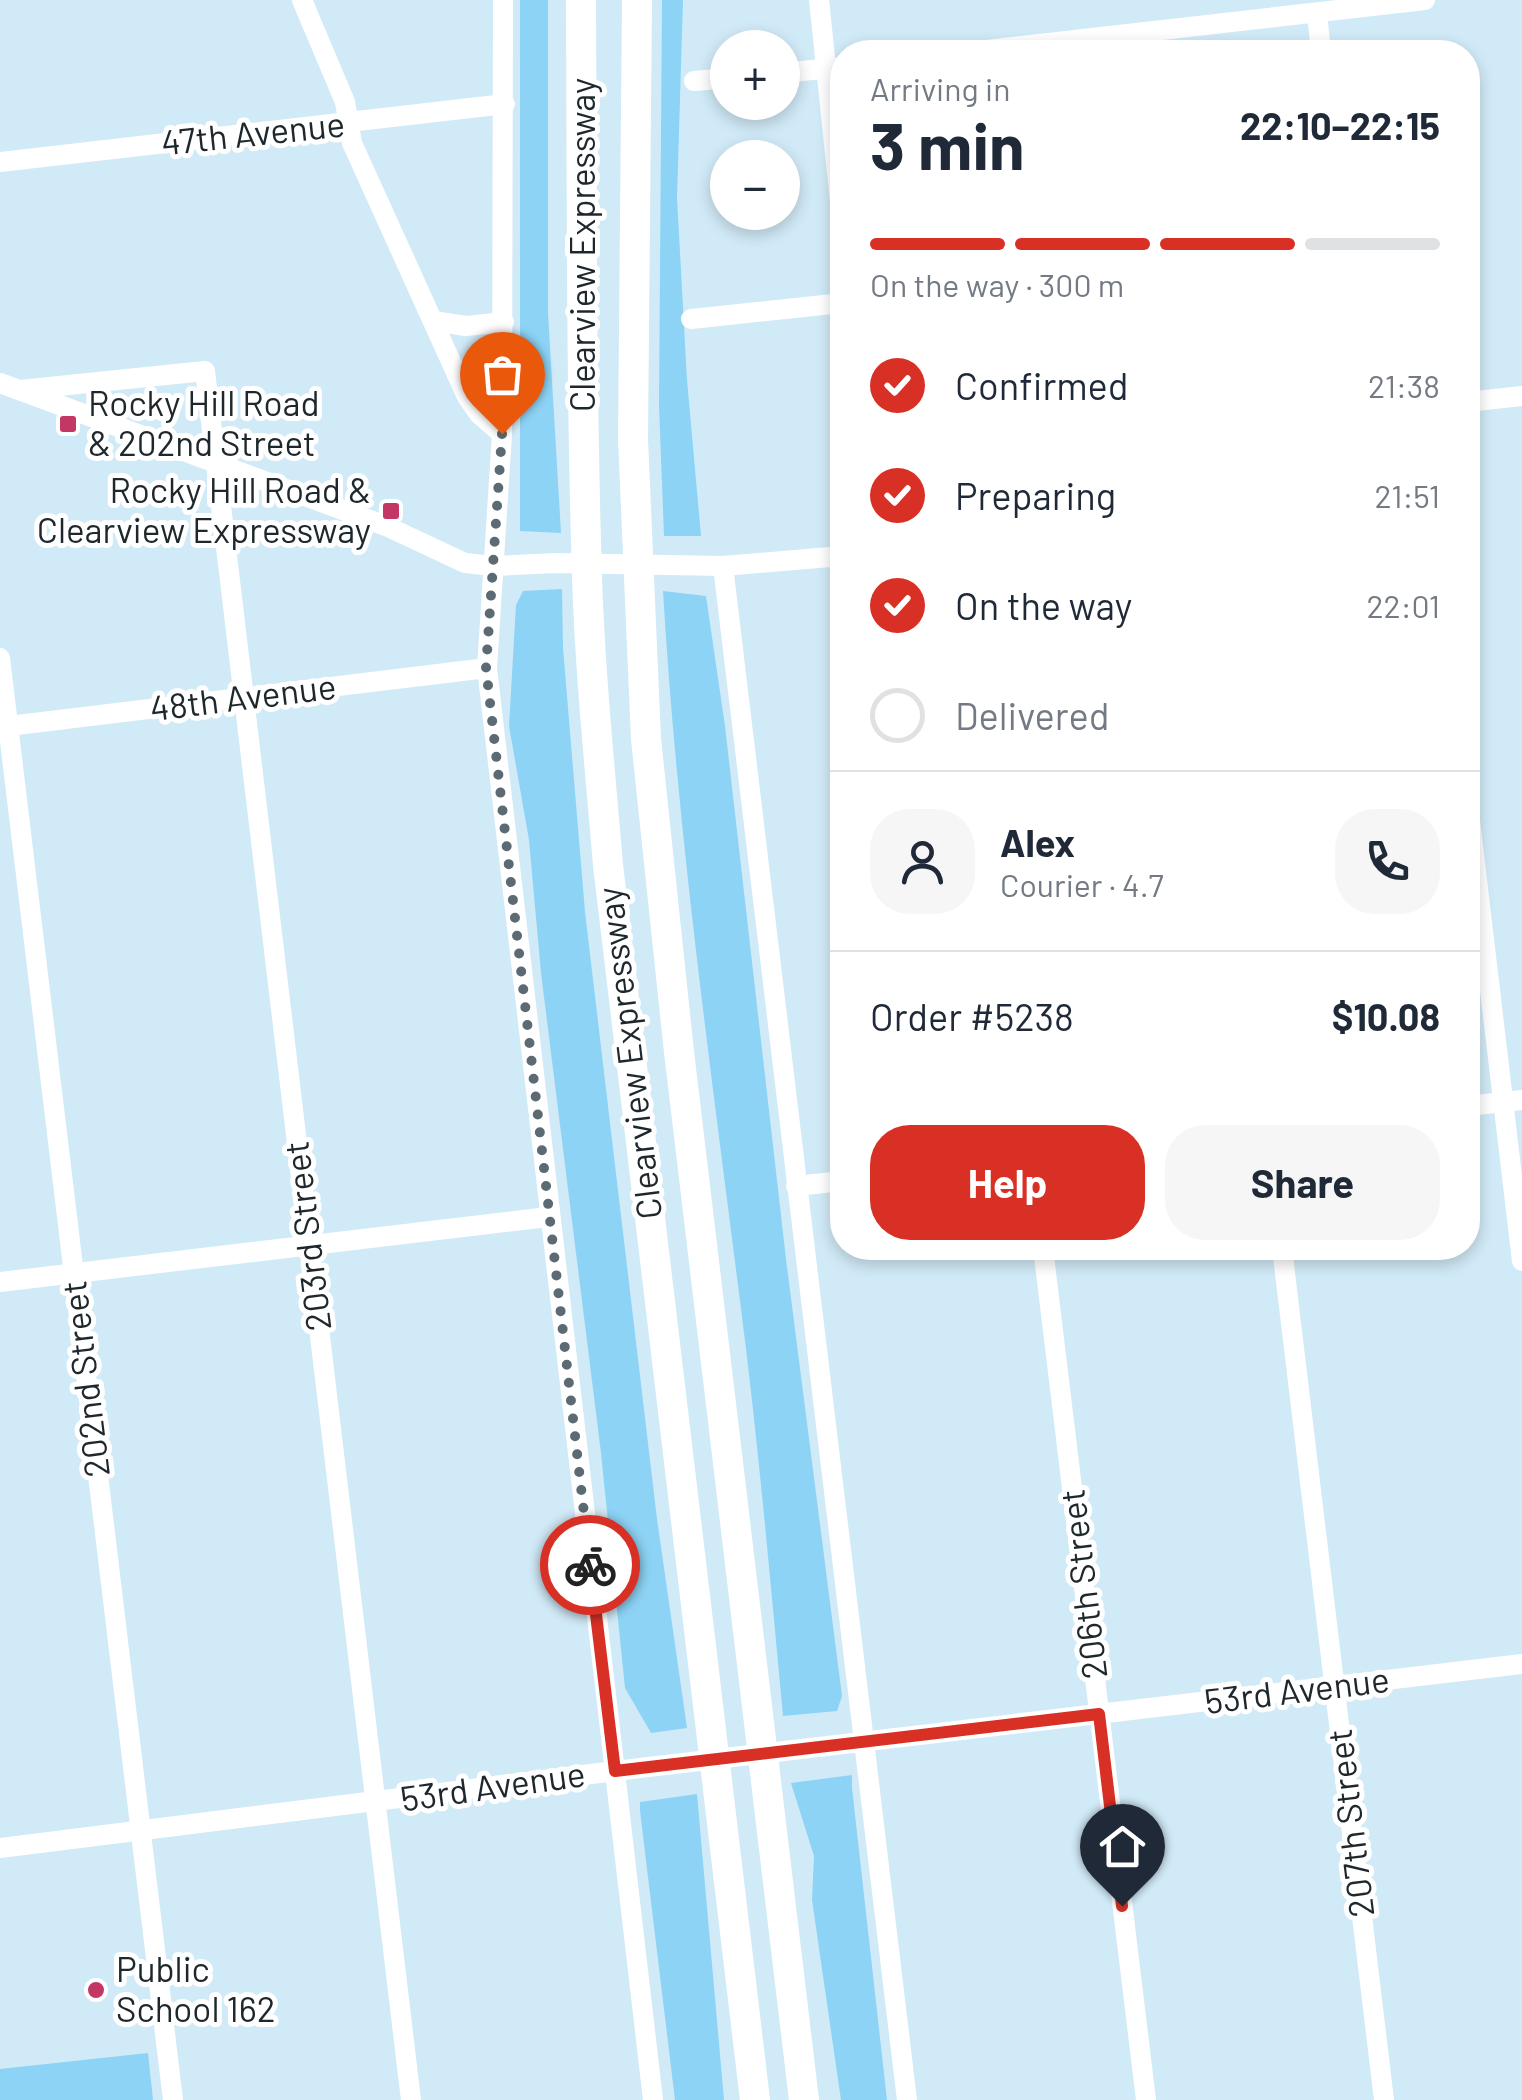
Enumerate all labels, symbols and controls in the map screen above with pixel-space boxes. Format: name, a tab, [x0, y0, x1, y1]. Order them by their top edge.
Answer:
map controls	[710, 30, 800, 230]
button: +	[710, 30, 800, 120]
text: Arriving in	[870, 69, 1010, 107]
street label: Clearview Expressway	[560, 78, 602, 412]
street label: 47th Avenue	[159, 101, 347, 163]
text: 22:10–22:15	[1240, 102, 1440, 148]
text: 3 min	[870, 105, 1025, 183]
button: −	[710, 140, 800, 230]
text: On the way · 300 m	[870, 265, 1124, 303]
pin	[460, 332, 545, 435]
icon: bag	[475, 347, 530, 402]
icon: check	[870, 358, 925, 413]
text: Confirmed	[955, 362, 1128, 408]
text: 21:38	[1368, 366, 1440, 404]
place label: Rocky Hill Road & 202nd Street	[88, 381, 320, 463]
marker: Rocky Hill Road & 202nd Street	[57, 413, 79, 435]
place label: Rocky Hill Road & Clearview Expressway	[37, 468, 371, 550]
icon: check	[870, 468, 925, 523]
text: Preparing	[955, 472, 1116, 518]
text: 21:51	[1374, 476, 1440, 514]
marker: Rocky Hill Road & Clearview Expressway	[380, 500, 402, 522]
icon: check	[870, 578, 925, 633]
text: On the way	[955, 582, 1132, 628]
text: 22:01	[1366, 586, 1440, 624]
street label: 48th Avenue	[147, 664, 338, 728]
text: Delivered	[955, 692, 1109, 738]
button: person	[870, 809, 975, 914]
button: phone	[1335, 809, 1440, 914]
text: Alex	[1000, 819, 1075, 865]
text: Courier · 4.7	[1000, 865, 1164, 903]
street label: Clearview Expressway	[587, 885, 669, 1222]
text: Order #5238	[870, 993, 1074, 1039]
text: $10.08	[1332, 993, 1440, 1039]
button: Help	[870, 1125, 1145, 1240]
button: Share	[1165, 1125, 1440, 1240]
street label: 203rd Street	[274, 1139, 338, 1333]
street label: 202nd Street	[51, 1279, 117, 1480]
street label: 206th Street	[1050, 1487, 1114, 1681]
courier	[540, 1515, 640, 1615]
icon: bike	[563, 1538, 618, 1593]
street label: 53rd Avenue	[1202, 1657, 1392, 1721]
street label: 207th Street	[1317, 1727, 1381, 1920]
street label: 53rd Avenue	[398, 1751, 588, 1819]
pin	[1080, 1804, 1165, 1907]
icon: home	[1095, 1819, 1150, 1874]
place label: Public School 162	[116, 1947, 276, 2029]
marker: Public School 162	[85, 1979, 107, 2001]

